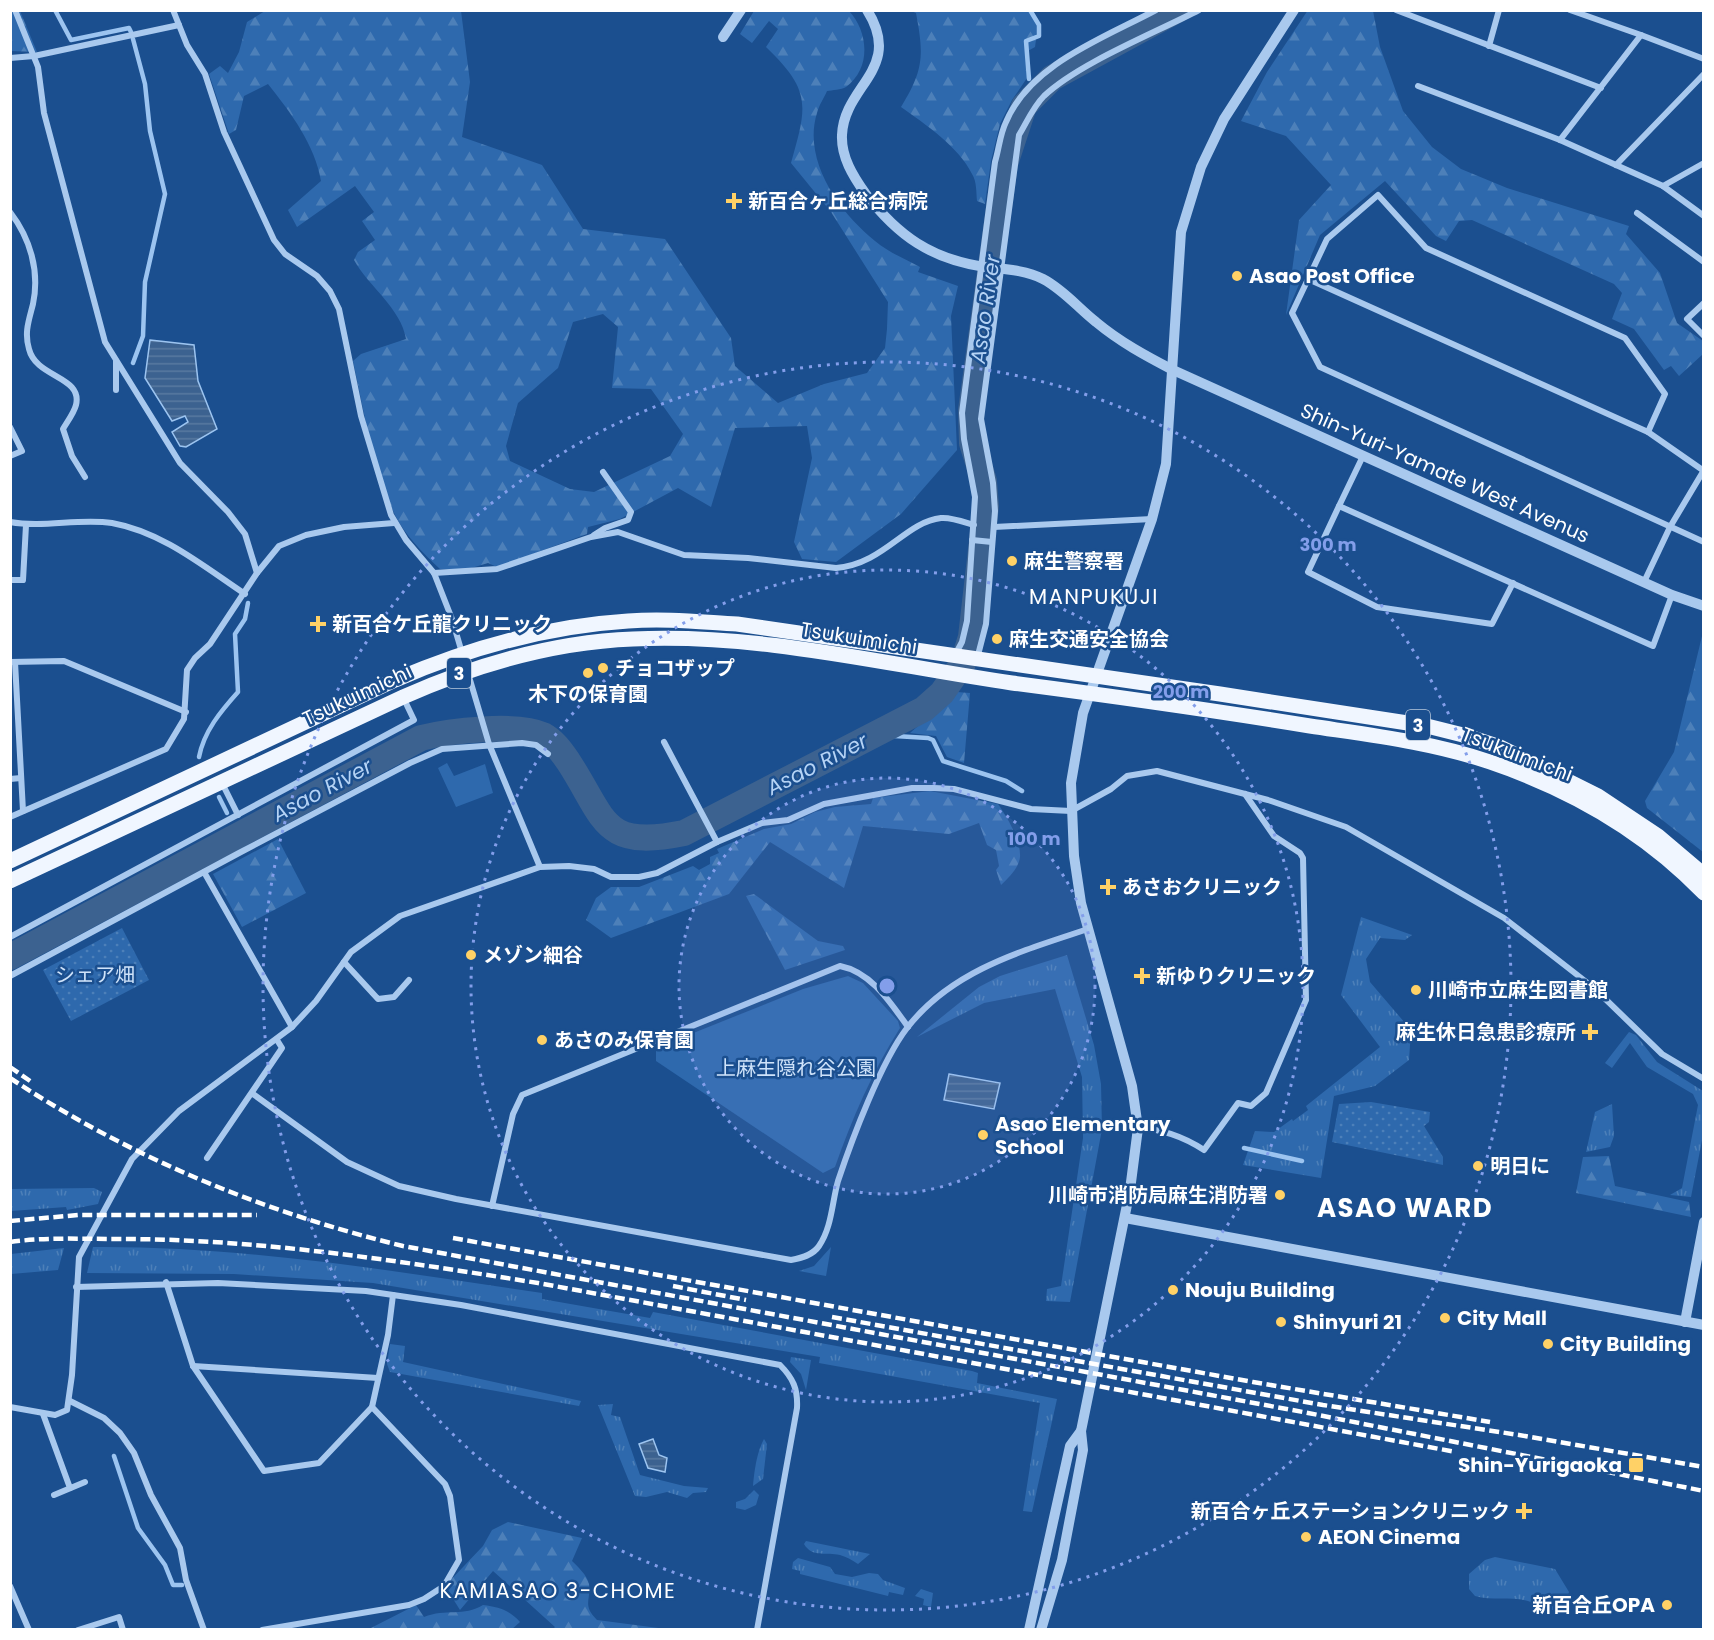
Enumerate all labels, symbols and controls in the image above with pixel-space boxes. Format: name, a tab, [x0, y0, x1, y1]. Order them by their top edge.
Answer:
place label: 新百合ヶ丘総合病院	[748, 187, 928, 215]
marker: 新百合ヶ丘総合病院	[725, 192, 743, 210]
water label: Asao River	[963, 252, 1007, 366]
place label: Asao Post Office	[1249, 262, 1415, 290]
marker: Asao Post Office	[1230, 269, 1244, 283]
street label: Shin-Yuri-Yamate West Avenus	[1296, 396, 1594, 550]
text: 300 m	[1299, 532, 1357, 557]
place label: 麻生警察署	[1024, 547, 1124, 575]
marker: 麻生警察署	[1005, 554, 1019, 568]
district label: MANPUKUJI	[1029, 582, 1159, 611]
place label: 新百合ケ丘龍クリニック	[332, 610, 552, 638]
marker: 新百合ケ丘龍クリニック	[309, 615, 327, 633]
street label: Tsukuimichi	[799, 615, 919, 661]
place label: 麻生交通安全協会	[1009, 625, 1169, 653]
marker: 麻生交通安全協会	[990, 632, 1004, 646]
place label: チョコザップ	[615, 654, 735, 682]
street label: Tsukuimichi	[298, 657, 416, 733]
road number: 3	[447, 658, 471, 688]
marker: チョコザップ	[596, 661, 610, 675]
marker: 木下の保育園	[581, 666, 595, 680]
text: 200 m	[1153, 679, 1209, 704]
place label: 木下の保育園	[528, 680, 648, 708]
road number: 3	[1406, 710, 1430, 740]
street label: Tsukuimichi	[1457, 720, 1577, 788]
water label: Asao River	[761, 726, 873, 802]
water label: Asao River	[266, 751, 378, 829]
text: 100 m	[1007, 826, 1061, 851]
place label: あさおクリニック	[1122, 873, 1282, 901]
marker: あさおクリニック	[1099, 878, 1117, 896]
place label: メゾン細谷	[483, 941, 583, 969]
marker: メゾン細谷	[464, 948, 478, 962]
park label: シェア畑	[55, 961, 135, 989]
place label: 新ゆりクリニック	[1156, 962, 1316, 990]
marker: 新ゆりクリニック	[1133, 967, 1151, 985]
centre of rings	[877, 976, 897, 996]
place label: 川崎市立麻生図書館	[1428, 976, 1608, 1004]
marker: 川崎市立麻生図書館	[1409, 983, 1423, 997]
place label: 麻生休日急患診療所	[1396, 1018, 1576, 1046]
marker: 麻生休日急患診療所	[1581, 1023, 1599, 1041]
place label: あさのみ保育園	[554, 1026, 694, 1054]
marker: あさのみ保育園	[535, 1033, 549, 1047]
park label: 上麻生隠れ谷公園	[716, 1054, 876, 1082]
place label: Asao Elementary School	[995, 1110, 1171, 1161]
marker: Asao Elementary School	[976, 1128, 990, 1142]
place label: 明日に	[1490, 1152, 1550, 1180]
marker: 明日に	[1471, 1159, 1485, 1173]
place label: 川崎市消防局麻生消防署	[1048, 1181, 1268, 1209]
marker: 川崎市消防局麻生消防署	[1273, 1188, 1287, 1202]
district label: ASAO WARD	[1317, 1190, 1493, 1226]
place label: Nouju Building	[1185, 1276, 1335, 1304]
marker: Nouju Building	[1166, 1283, 1180, 1297]
place label: City Mall	[1457, 1304, 1547, 1332]
place label: Shinyuri 21	[1293, 1308, 1402, 1336]
marker: City Mall	[1438, 1311, 1452, 1325]
marker: Shinyuri 21	[1274, 1315, 1288, 1329]
place label: City Building	[1560, 1330, 1691, 1358]
marker: City Building	[1541, 1337, 1555, 1351]
place label: Shin-Yurigaoka	[1458, 1451, 1622, 1479]
marker: Shin-Yurigaoka	[1627, 1456, 1645, 1474]
place label: 新百合ヶ丘ステーションクリニック	[1190, 1497, 1510, 1525]
marker: 新百合ヶ丘ステーションクリニック	[1515, 1502, 1533, 1520]
place label: AEON Cinema	[1318, 1523, 1460, 1551]
marker: AEON Cinema	[1299, 1530, 1313, 1544]
district label: KAMIASAO 3-CHOME	[440, 1576, 676, 1605]
place label: 新百合丘OPA	[1532, 1591, 1655, 1619]
marker: 新百合丘OPA	[1660, 1598, 1674, 1612]

